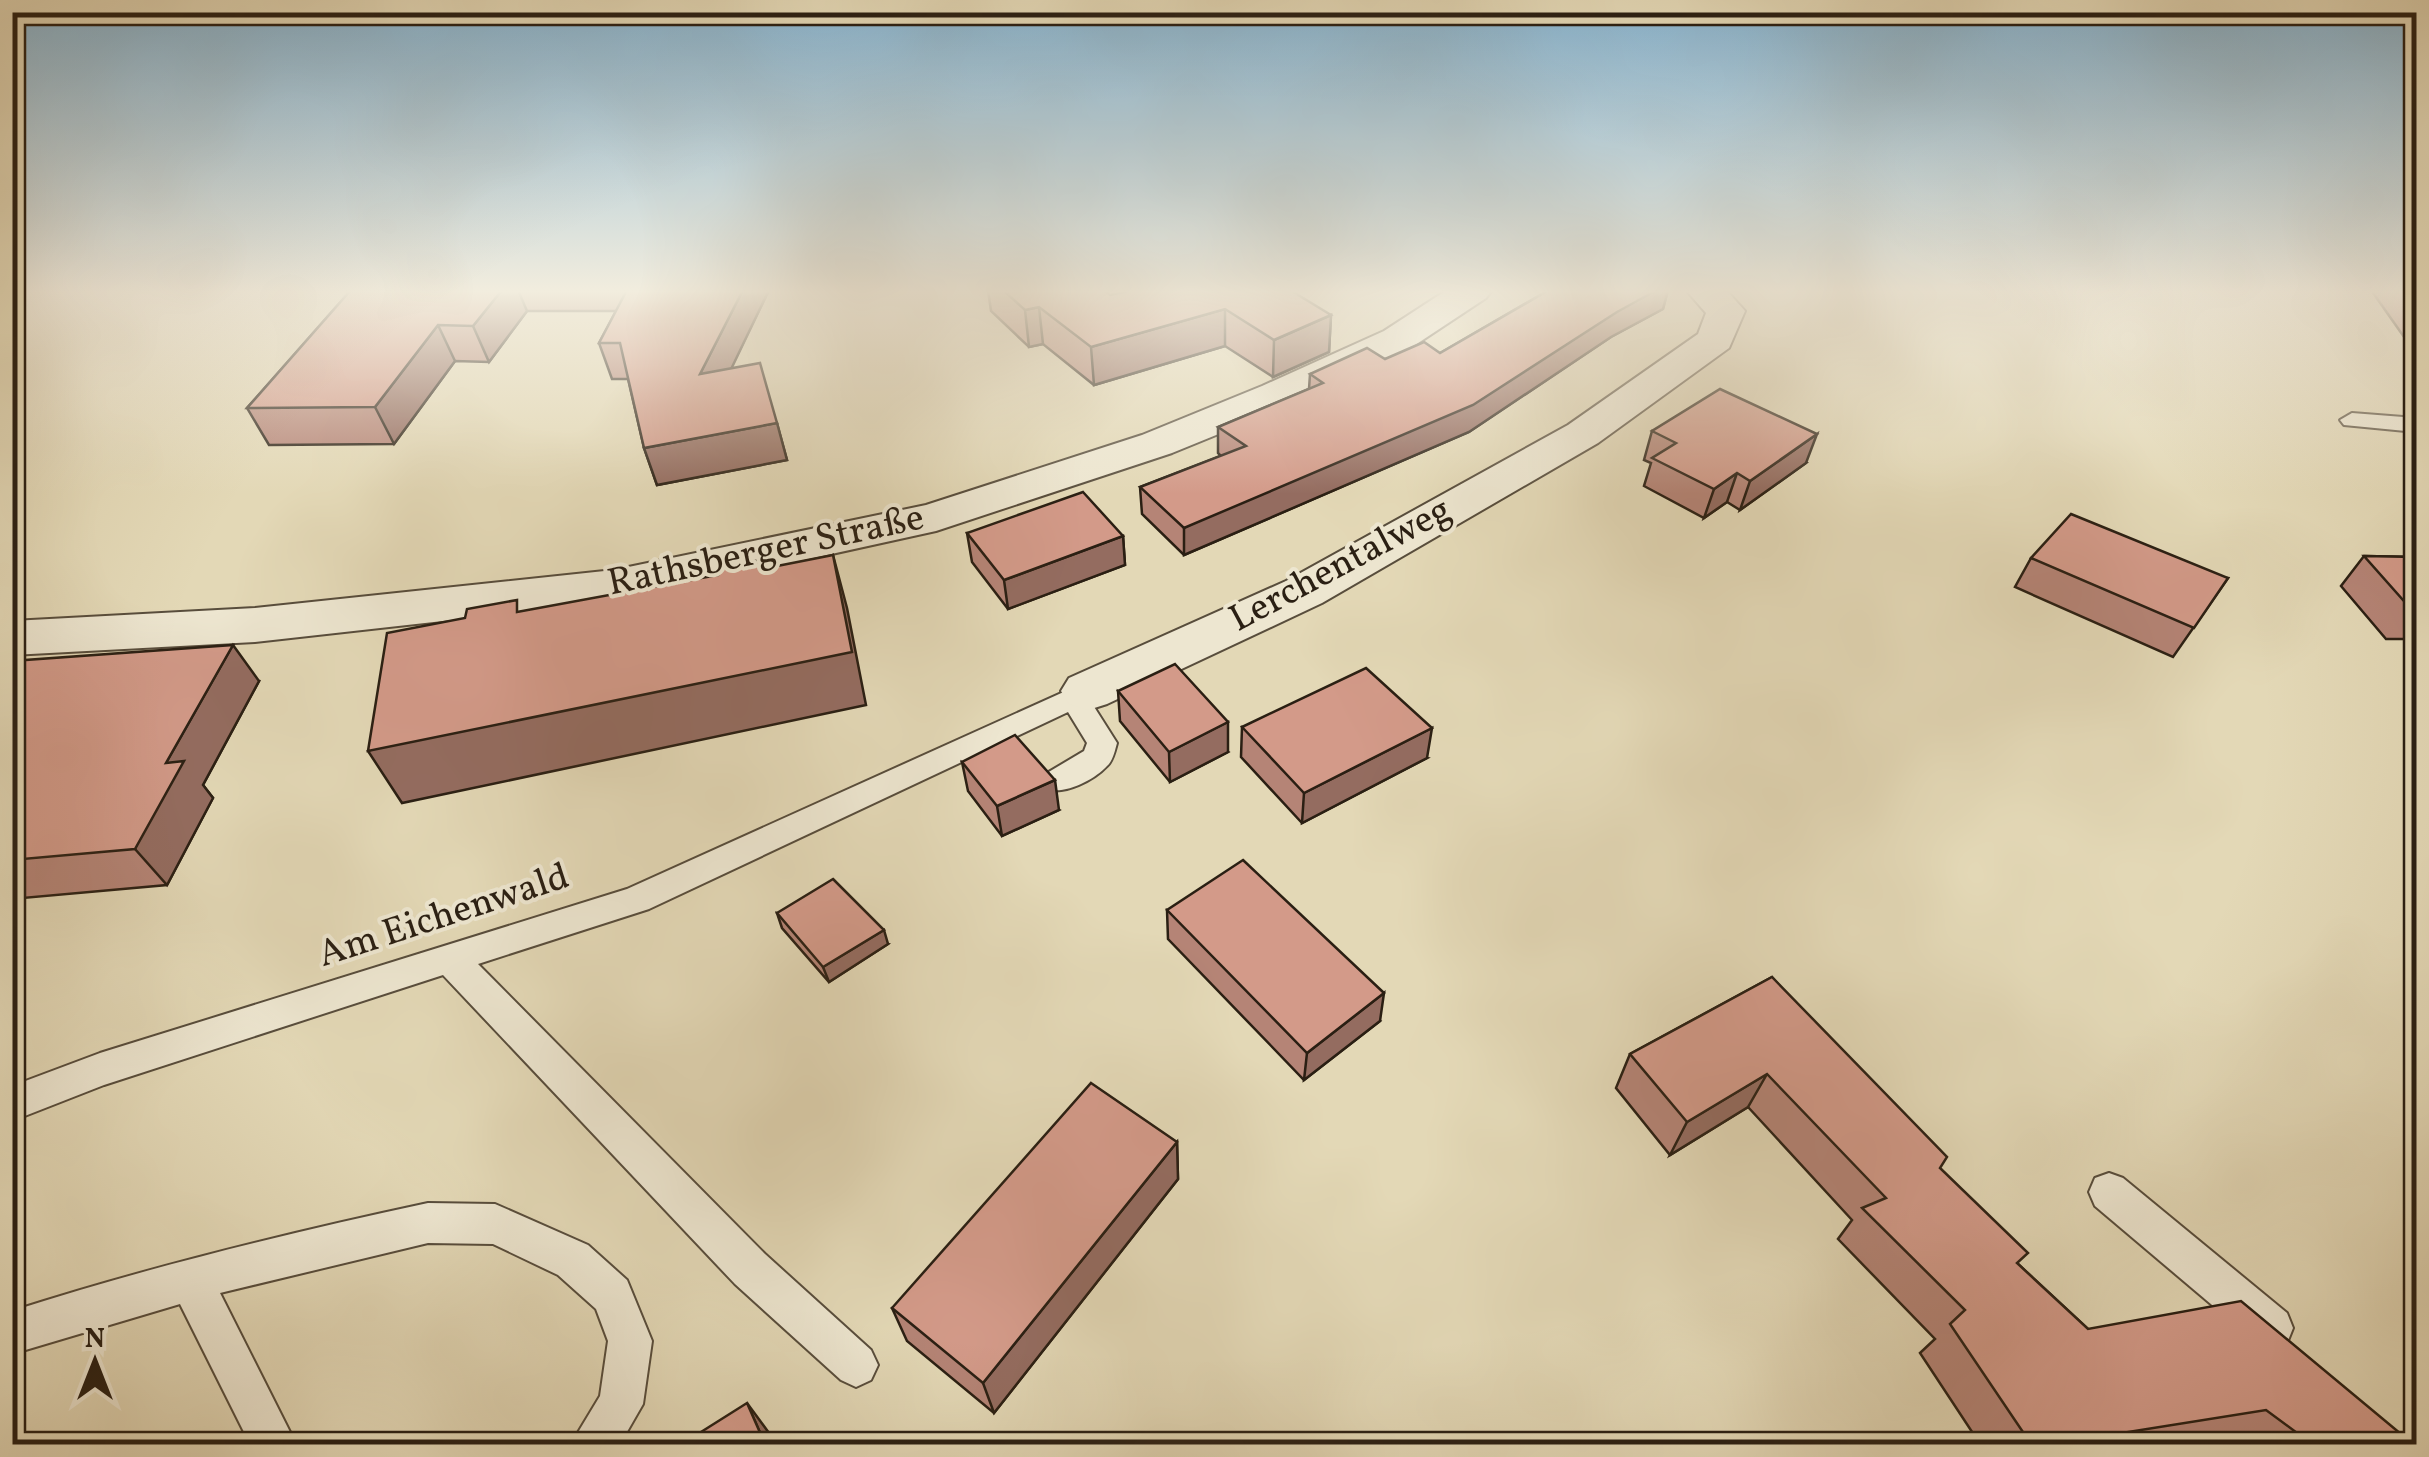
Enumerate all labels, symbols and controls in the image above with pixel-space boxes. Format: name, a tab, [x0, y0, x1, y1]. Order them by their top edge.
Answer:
street label: Lerchentalweg	[1221, 485, 1461, 647]
street label: Rathsberger Straße	[603, 493, 929, 611]
street label: Am Eichenwald	[312, 851, 576, 983]
north arrow	[45, 1312, 145, 1412]
text: N	[85, 1320, 105, 1359]

